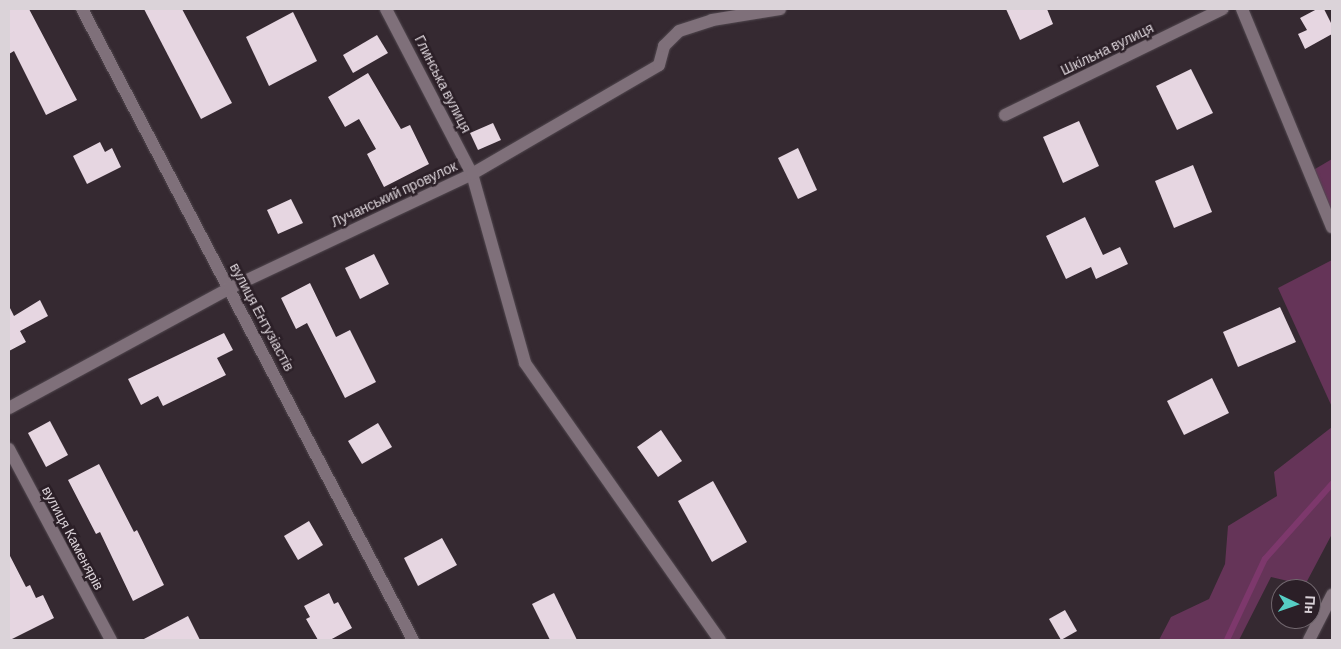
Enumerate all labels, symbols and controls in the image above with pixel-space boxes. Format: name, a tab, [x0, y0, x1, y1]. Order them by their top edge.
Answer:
street label: Шкільна вулиця	[1058, 19, 1156, 79]
street label: Глинська вулиця	[411, 32, 475, 136]
street label: Лучанський провулок	[328, 157, 460, 231]
street label: вулиця Ентузіастів	[226, 260, 298, 374]
street label: вулиця Каменярів	[39, 483, 107, 593]
north arrow	[1271, 579, 1321, 629]
text: Пн	[1302, 595, 1319, 614]

